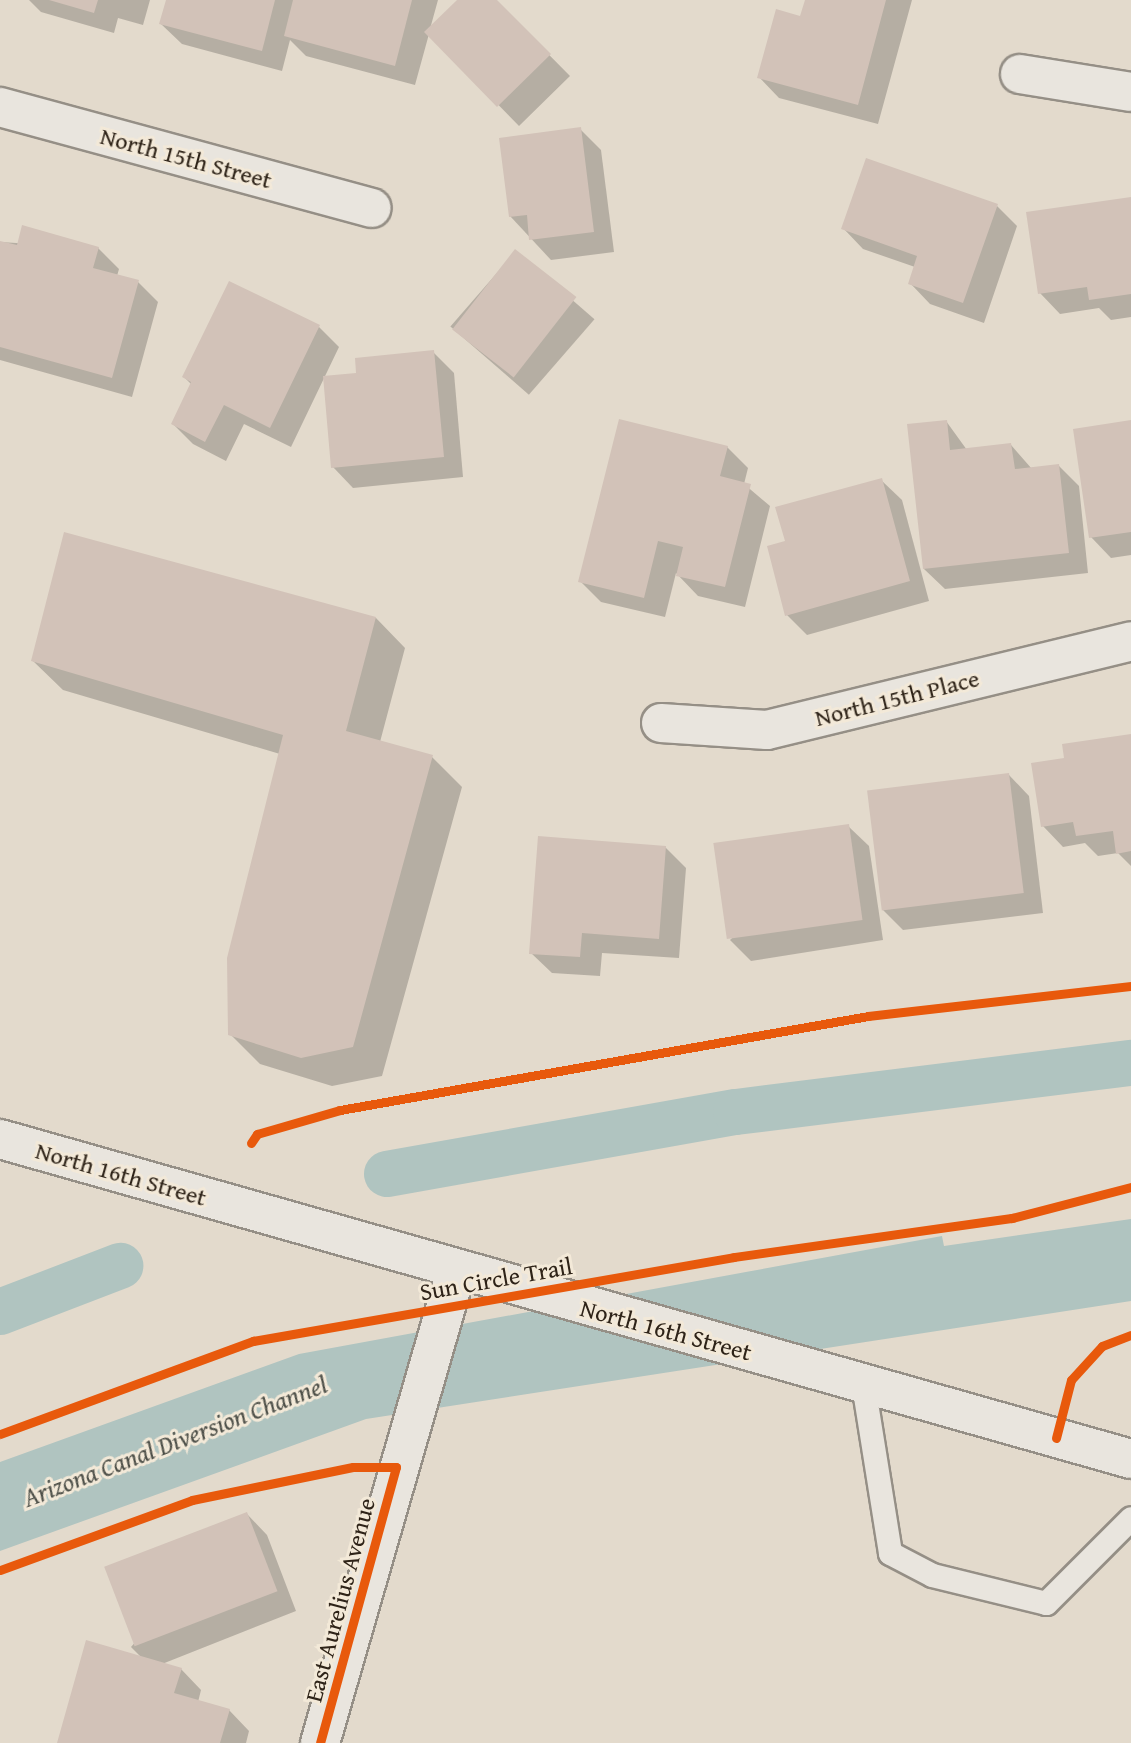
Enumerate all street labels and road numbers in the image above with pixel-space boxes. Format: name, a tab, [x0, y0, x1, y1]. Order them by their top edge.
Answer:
street label: North 15th Street	[97, 121, 275, 195]
street label: North 15th Place	[812, 664, 982, 732]
street label: North 16th Street	[32, 1136, 210, 1212]
street label: Sun Circle Trail	[418, 1251, 574, 1307]
street label: North 16th Street	[577, 1293, 755, 1367]
street label: East Aurelius Avenue	[299, 1495, 381, 1705]

